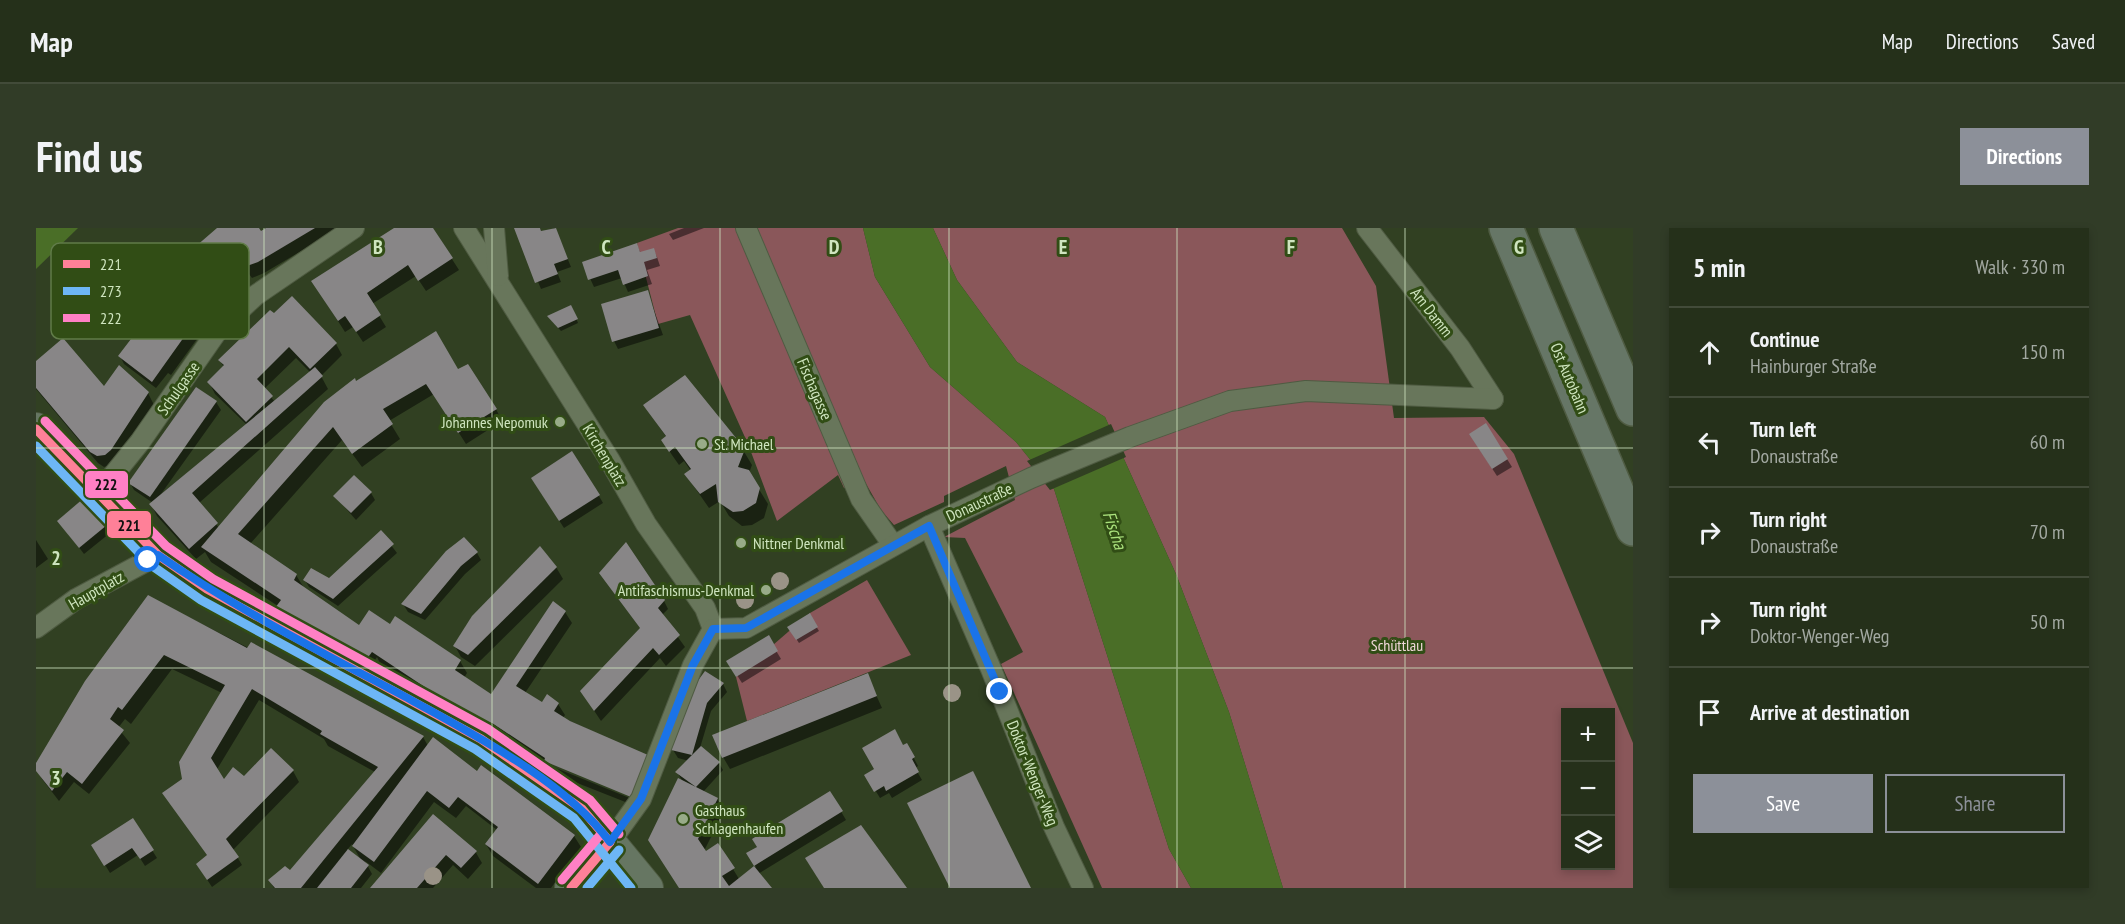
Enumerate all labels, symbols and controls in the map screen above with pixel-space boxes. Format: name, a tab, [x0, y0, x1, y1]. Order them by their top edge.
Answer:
text: Map	[30, 23, 73, 60]
text: Map	[1882, 28, 1913, 55]
text: Directions	[1946, 28, 2019, 55]
text: Saved	[2052, 28, 2095, 55]
button: Directions	[1960, 128, 2089, 185]
text: Find us	[36, 129, 143, 184]
text: B	[373, 234, 383, 260]
text: C	[601, 234, 611, 260]
text: D	[829, 234, 840, 260]
text: E	[1059, 234, 1067, 260]
text: F	[1287, 234, 1295, 260]
text: G	[1514, 234, 1524, 260]
legend	[51, 243, 249, 339]
text: 5 min	[1693, 251, 1746, 284]
text: 221	[100, 254, 122, 274]
text: Walk · 330 m	[1975, 254, 2065, 280]
text: 273	[100, 281, 122, 301]
street label: Am Damm	[1407, 283, 1457, 341]
text: 222	[100, 308, 122, 328]
text: Continue	[1750, 325, 1820, 353]
icon: ahead	[1693, 336, 1726, 369]
text: 150 m	[2021, 339, 2065, 365]
street label: Ost Autobahn	[1546, 340, 1594, 416]
text: Hainburger Straße	[1750, 353, 1877, 379]
street label: Fischagasse	[793, 355, 837, 423]
street label: Schulgasse	[152, 357, 204, 419]
place label: Johannes Nepomuk	[441, 412, 549, 432]
marker: Johannes Nepomuk	[553, 415, 567, 429]
text: Turn left	[1750, 415, 1816, 443]
street label: Kirchenplatz	[579, 420, 632, 490]
icon: left	[1693, 426, 1726, 459]
text: 60 m	[2030, 429, 2065, 455]
place label: St. Michael	[714, 434, 774, 454]
marker: St. Michael	[695, 437, 709, 451]
text: Donaustraße	[1750, 443, 1838, 469]
line badge: 222	[84, 470, 129, 499]
text: 222	[95, 474, 117, 494]
street label: Donaustraße	[943, 478, 1015, 526]
text: Turn right	[1750, 505, 1827, 533]
water label: Fischa	[1098, 508, 1132, 553]
line badge: 221	[106, 510, 152, 539]
text: 221	[118, 515, 140, 535]
icon: right	[1693, 516, 1726, 549]
text: 70 m	[2030, 519, 2065, 545]
place label: Nittner Denkmal	[753, 533, 844, 553]
text: Donaustraße	[1750, 533, 1838, 559]
marker: Nittner Denkmal	[734, 536, 748, 550]
text: 2	[51, 545, 61, 571]
route start	[134, 546, 160, 572]
street label: Hauptplatz	[65, 566, 127, 614]
place label: Antifaschismus-Denkmal	[618, 580, 754, 600]
marker: Antifaschismus-Denkmal	[759, 583, 773, 597]
text: Turn right	[1750, 595, 1827, 623]
icon: right	[1693, 606, 1726, 639]
text: 50 m	[2030, 609, 2065, 635]
text: Doktor-Wenger-Weg	[1750, 623, 1889, 649]
park label: Schüttlau	[1371, 635, 1423, 655]
route end	[986, 678, 1012, 704]
icon: arrive	[1693, 696, 1726, 729]
text: Arrive at destination	[1750, 698, 1910, 726]
map controls	[1561, 708, 1615, 870]
button: +	[1561, 708, 1615, 762]
street label: Doktor-Wenger-Weg	[1003, 718, 1063, 828]
button: −	[1561, 762, 1615, 816]
text: 3	[51, 765, 61, 791]
button: Save	[1693, 774, 1873, 833]
button: Share	[1885, 774, 2065, 833]
place label: Gasthaus Schlagenhaufen	[695, 800, 783, 838]
marker: Gasthaus Schlagenhaufen	[676, 812, 690, 826]
button: layers	[1561, 816, 1615, 870]

